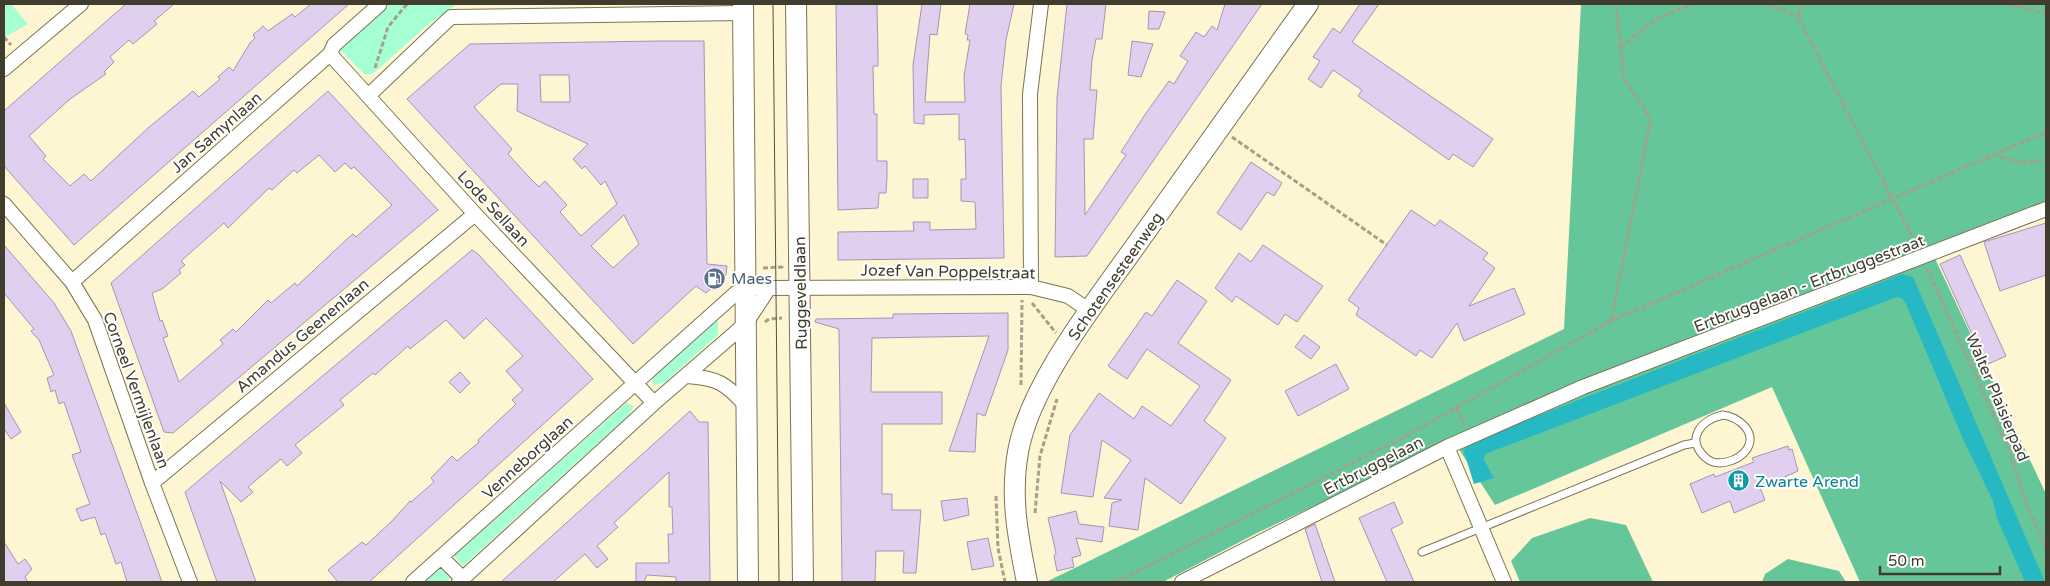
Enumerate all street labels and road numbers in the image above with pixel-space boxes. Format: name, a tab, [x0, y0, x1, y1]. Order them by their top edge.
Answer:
street label: Jan Samynlaan	[167, 88, 266, 178]
street label: Lode Sellaan	[453, 166, 534, 251]
street label: Schotensesteenweg	[1064, 208, 1168, 345]
street label: Ertbruggelaan - Ertbruggestraat	[1691, 231, 1928, 337]
street label: Ruggeveldlaan	[790, 236, 812, 350]
street label: Jozef Van Poppelstraat	[860, 260, 1036, 284]
street label: Amandus Geenenlaan	[232, 274, 373, 397]
street label: Corneel Vermijlenlaan	[98, 309, 174, 471]
street label: Walter Plaisierpad	[1961, 330, 2033, 465]
street label: Venneborglaan	[478, 412, 577, 504]
street label: Ertbruggelaan	[1320, 432, 1427, 500]

